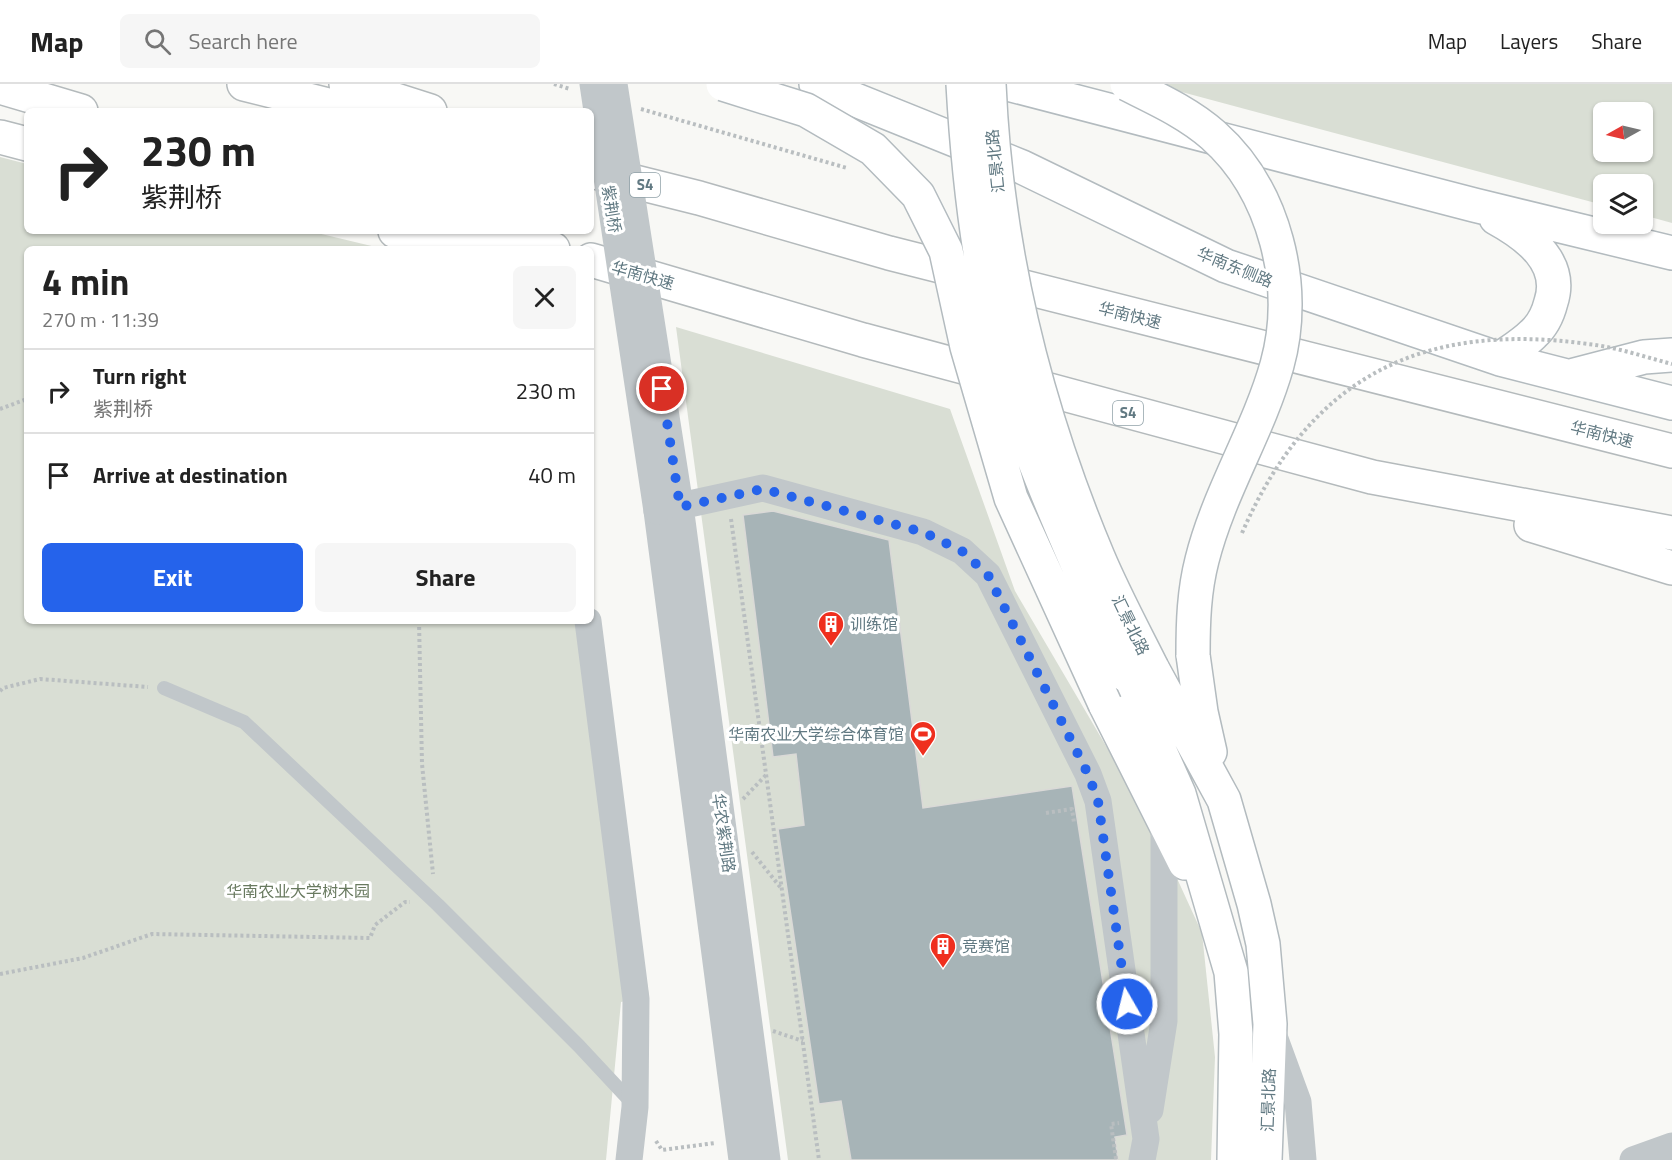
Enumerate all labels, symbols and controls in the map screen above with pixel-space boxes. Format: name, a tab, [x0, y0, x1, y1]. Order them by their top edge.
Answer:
search box	[120, 14, 540, 68]
text: Map	[30, 20, 84, 63]
text: Search here	[189, 24, 298, 58]
icon: search	[141, 25, 174, 58]
text: Map	[1428, 25, 1467, 57]
text: Layers	[1500, 25, 1558, 57]
text: Share	[1591, 25, 1642, 57]
north arrow	[1593, 102, 1653, 162]
map controls	[1593, 102, 1653, 234]
text: 230 m	[141, 118, 256, 182]
street label: 汇景北路	[980, 128, 1010, 194]
icon: right	[42, 132, 120, 210]
road number: S4	[630, 173, 660, 197]
button: layers	[1593, 174, 1653, 234]
text: 紫荆桥	[141, 176, 222, 217]
street label: 紫荆桥	[596, 183, 628, 235]
street label: 华南东侧路	[1193, 241, 1277, 293]
text: 4 min	[42, 254, 129, 309]
street label: 华南快速	[609, 255, 677, 295]
button: close	[513, 266, 576, 329]
street label: 华南快速	[1096, 296, 1164, 334]
text: 270 m · 11:39	[42, 304, 159, 335]
text: Turn right	[93, 359, 187, 393]
pin	[636, 363, 687, 414]
icon: arrive	[645, 372, 678, 405]
text: 230 m	[516, 374, 576, 408]
icon: right	[42, 375, 75, 408]
text: 紫荆桥	[93, 393, 153, 424]
road number: S4	[1113, 401, 1143, 425]
street label: 华南快速	[1568, 415, 1636, 453]
text: Arrive at destination	[93, 458, 288, 492]
text: 40 m	[528, 458, 576, 492]
icon: arrive	[42, 459, 75, 492]
button: Exit	[42, 543, 303, 612]
button: Share	[315, 543, 576, 612]
street label: 汇景北路	[1106, 591, 1156, 659]
building icon: 训练馆	[816, 609, 846, 647]
place label: 训练馆	[850, 612, 898, 636]
sports icon: 华南农业大学综合体育馆	[908, 719, 938, 757]
place label: 华南农业大学综合体育馆	[728, 722, 904, 746]
street label: 华农紫荆路	[707, 792, 741, 874]
park label: 华南农业大学树木园	[226, 879, 370, 903]
building icon: 竞赛馆	[928, 931, 958, 969]
place label: 竞赛馆	[962, 934, 1010, 958]
position arrow	[1095, 972, 1159, 1036]
street label: 汇景北路	[1255, 1068, 1281, 1132]

